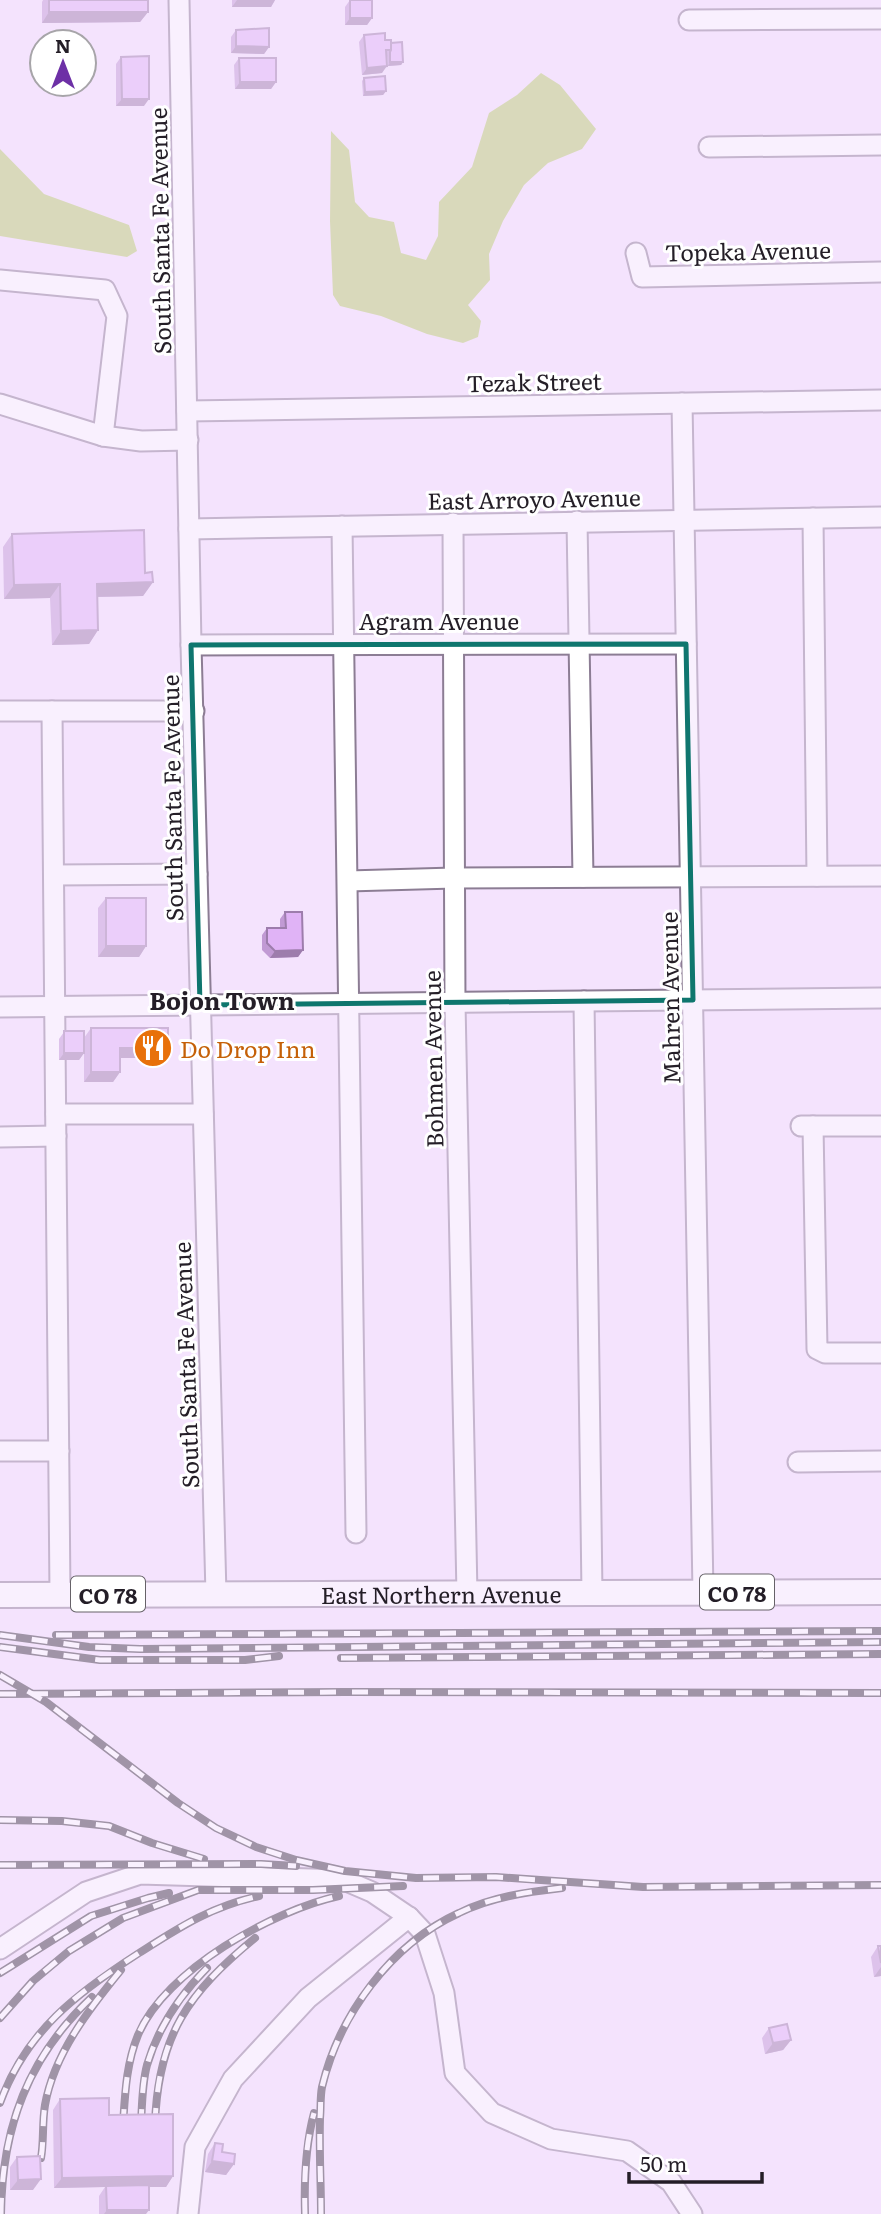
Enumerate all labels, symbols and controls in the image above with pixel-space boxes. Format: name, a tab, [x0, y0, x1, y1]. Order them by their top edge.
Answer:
north arrow	[28, 28, 98, 98]
text: N	[55, 31, 71, 59]
street label: South Santa Fe Avenue	[140, 107, 178, 355]
street label: Topeka Avenue	[665, 232, 831, 268]
street label: Tezak Street	[466, 363, 603, 399]
street label: East Arroyo Avenue	[427, 479, 641, 517]
street label: Agram Avenue	[359, 603, 519, 637]
street label: South Santa Fe Avenue	[152, 674, 190, 922]
street label: Mahren Avenue	[650, 911, 688, 1085]
street label: Bohmen Avenue	[413, 970, 451, 1148]
district label: Bojon Town	[149, 982, 295, 1017]
restaurant icon: Do Drop Inn	[132, 1027, 174, 1069]
place label: Do Drop Inn	[180, 1031, 316, 1065]
street label: South Santa Fe Avenue	[164, 1241, 206, 1489]
road number: CO 78	[700, 1574, 774, 1610]
road number: CO 78	[71, 1576, 145, 1612]
street label: East Northern Avenue	[321, 1576, 561, 1611]
scale bar	[629, 2140, 762, 2184]
text: 50 m	[640, 2147, 687, 2178]

